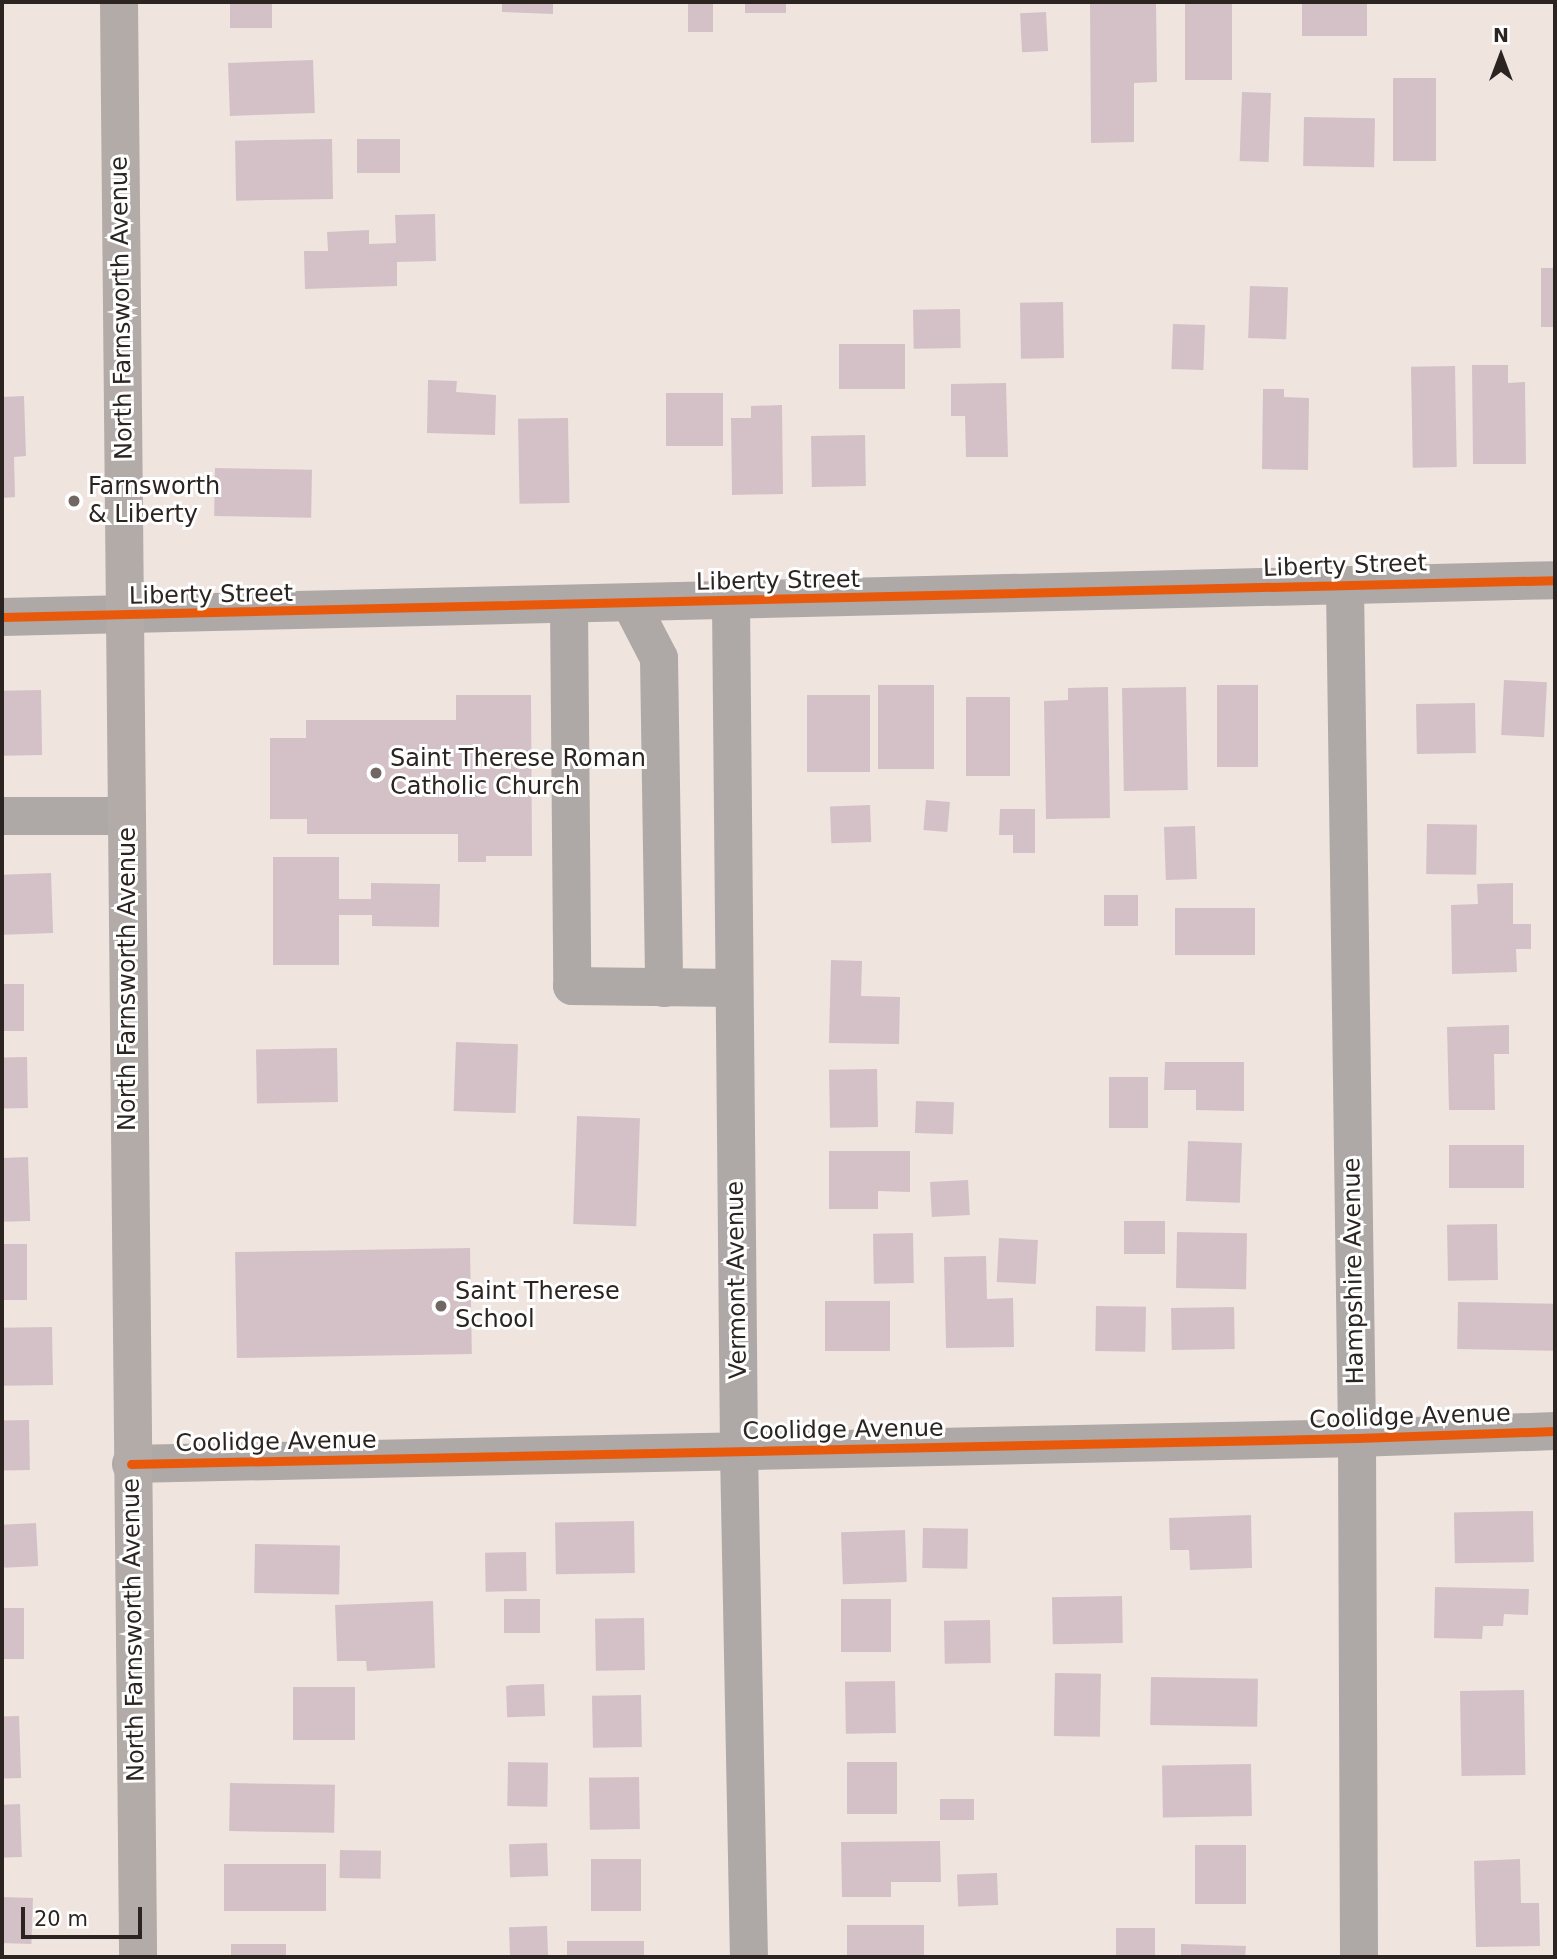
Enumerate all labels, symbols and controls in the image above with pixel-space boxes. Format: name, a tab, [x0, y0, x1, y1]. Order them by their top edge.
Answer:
north arrow	[1466, 21, 1536, 91]
text: N	[1493, 24, 1509, 46]
street label: North Farnsworth Avenue	[105, 156, 139, 460]
place label: Farnsworth & Liberty	[88, 473, 220, 529]
marker: Farnsworth & Liberty	[66, 493, 82, 509]
street label: Liberty Street	[1263, 549, 1427, 583]
street label: Liberty Street	[696, 565, 860, 597]
street label: Liberty Street	[129, 579, 293, 611]
place label: Saint Therese Roman Catholic Church	[390, 745, 646, 801]
marker: Saint Therese Roman Catholic Church	[368, 765, 384, 781]
street label: North Farnsworth Avenue	[114, 827, 142, 1131]
street label: Hampshire Avenue	[1338, 1157, 1370, 1385]
street label: Vermont Avenue	[721, 1181, 753, 1379]
place label: Saint Therese School	[455, 1278, 620, 1334]
marker: Saint Therese School	[433, 1298, 449, 1314]
street label: Coolidge Avenue	[1309, 1399, 1511, 1435]
street label: Coolidge Avenue	[742, 1414, 944, 1446]
street label: Coolidge Avenue	[175, 1426, 377, 1458]
street label: North Farnsworth Avenue	[117, 1478, 151, 1782]
scale bar	[24, 1892, 145, 1936]
text: 20 m	[34, 1907, 88, 1931]

